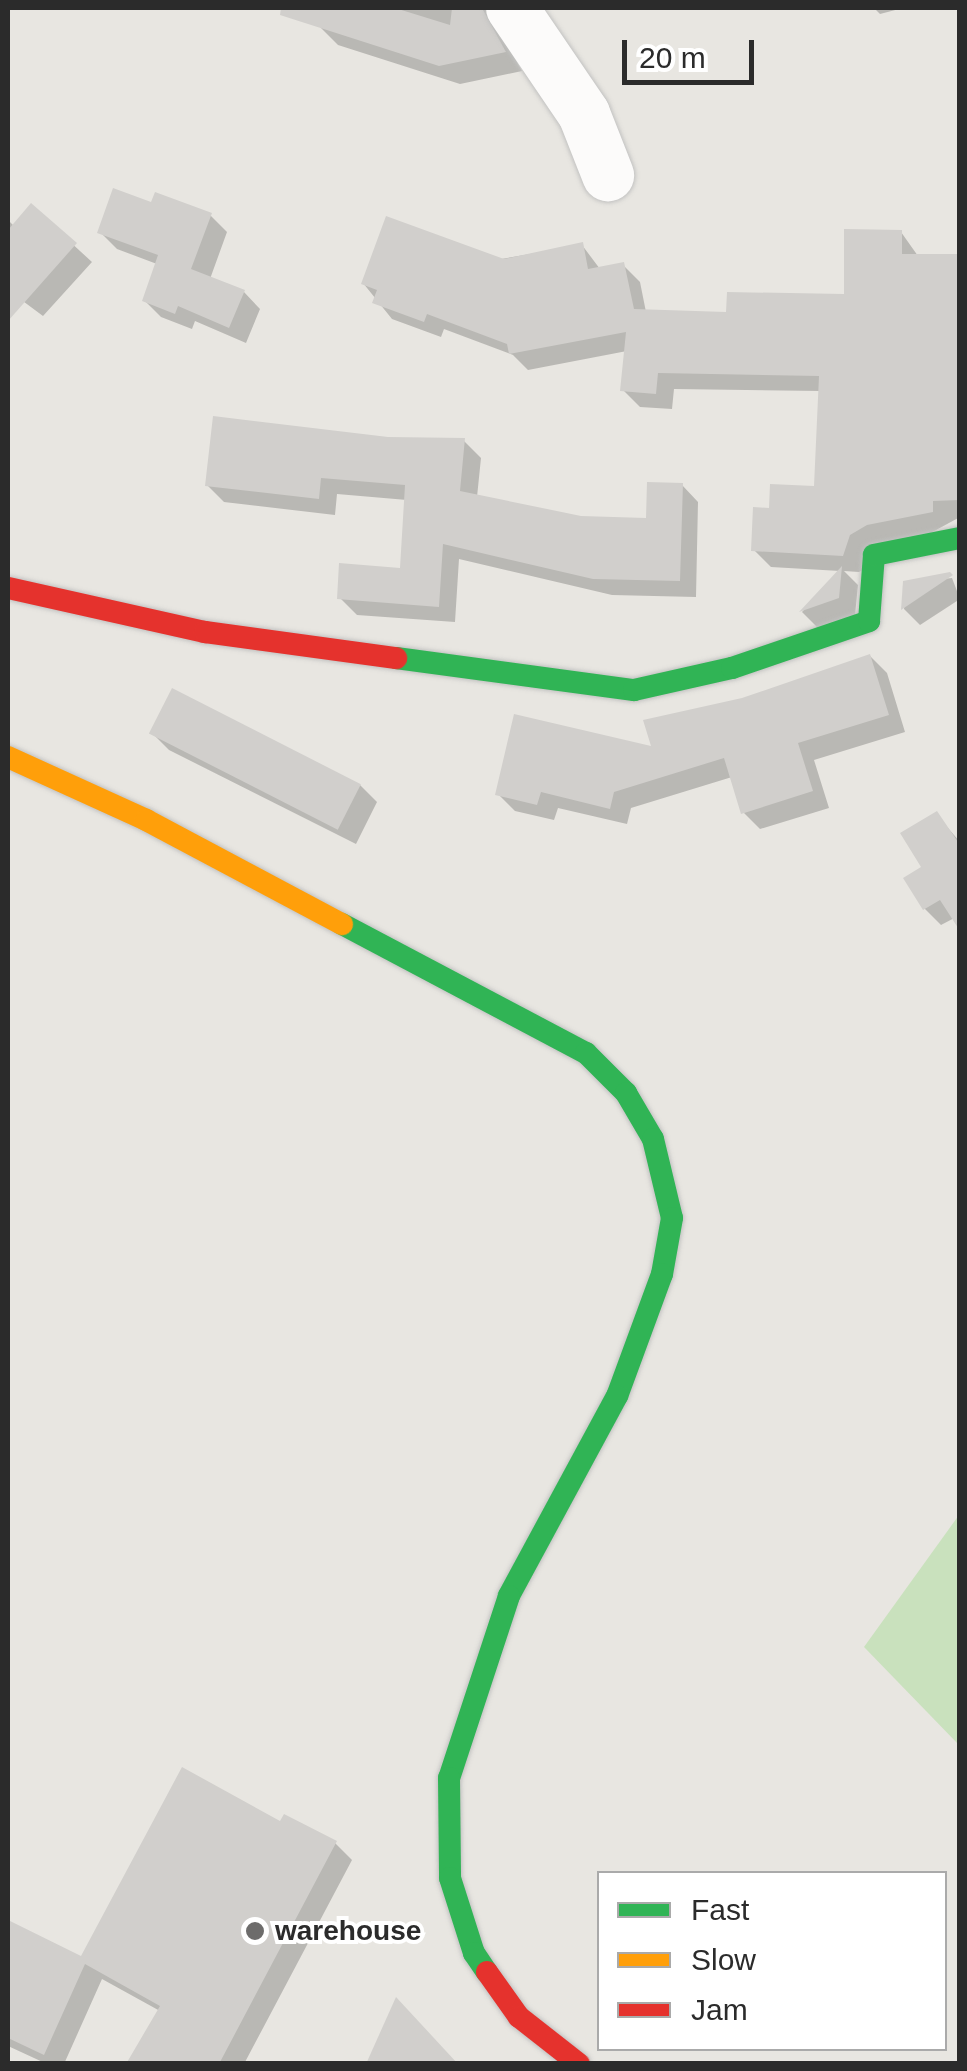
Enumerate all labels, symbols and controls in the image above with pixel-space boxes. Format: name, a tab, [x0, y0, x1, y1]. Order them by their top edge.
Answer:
scale bar	[627, 20, 760, 82]
text: 20 m	[639, 41, 706, 74]
legend	[597, 1871, 947, 2051]
text: Fast	[691, 1893, 749, 1926]
place label: warehouse	[275, 1914, 421, 1948]
marker: warehouse	[244, 1920, 266, 1942]
text: Slow	[691, 1943, 756, 1976]
text: Jam	[691, 1993, 748, 2026]

